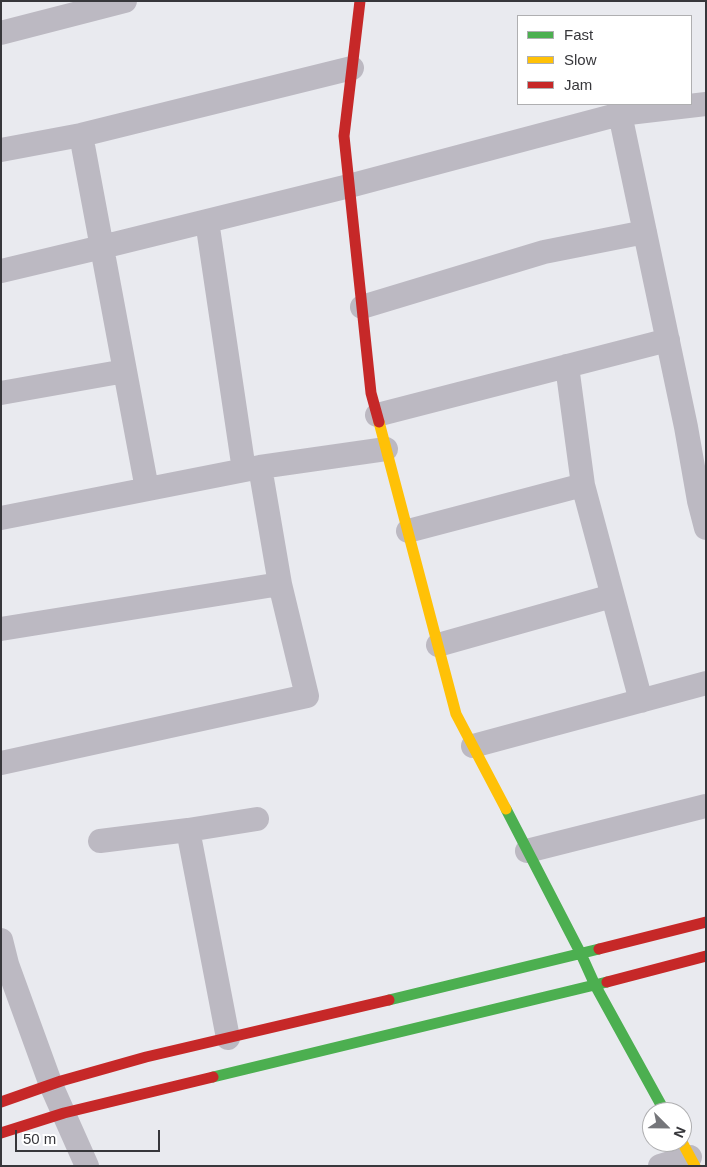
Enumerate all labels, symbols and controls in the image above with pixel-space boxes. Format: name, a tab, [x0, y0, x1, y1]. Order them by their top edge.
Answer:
legend	[517, 15, 692, 105]
text: Fast	[564, 26, 593, 43]
text: Slow	[564, 51, 597, 68]
text: Jam	[564, 76, 592, 93]
north arrow	[642, 1102, 692, 1152]
scale bar	[18, 1120, 162, 1152]
text: N	[671, 1125, 689, 1140]
text: 50 m	[23, 1130, 56, 1147]

